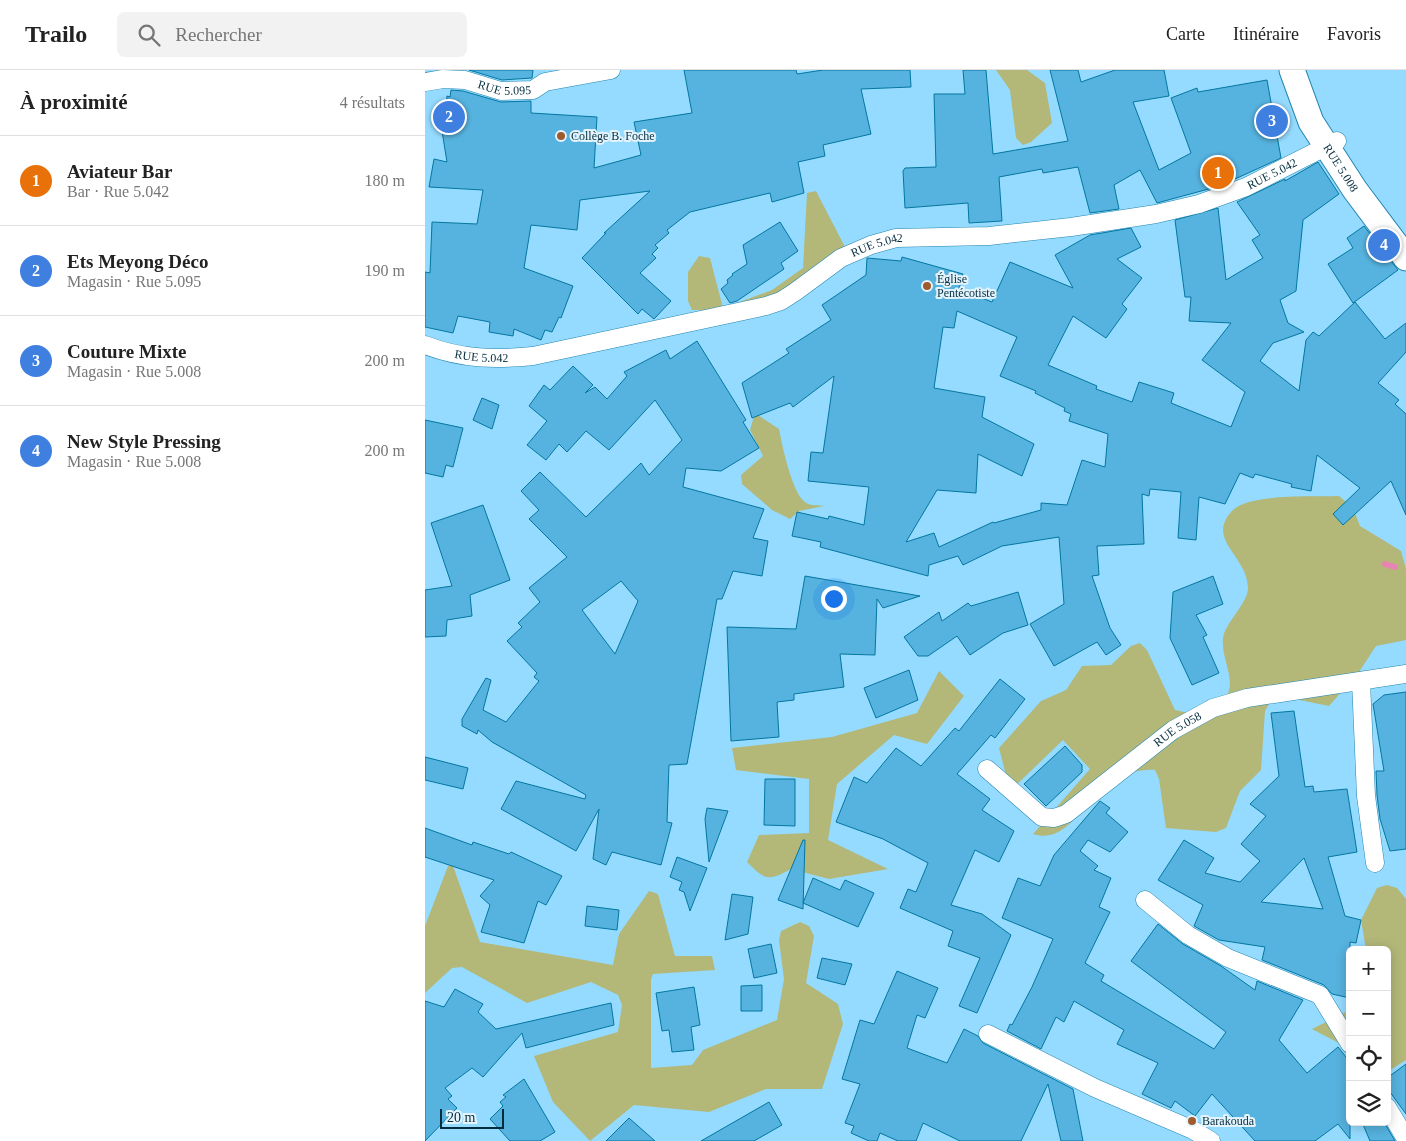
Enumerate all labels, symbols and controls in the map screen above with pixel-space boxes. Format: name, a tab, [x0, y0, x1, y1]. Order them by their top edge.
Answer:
search box	[117, 12, 467, 57]
text: Trailo	[25, 21, 87, 47]
icon: search	[135, 21, 163, 49]
text: Rechercher	[175, 24, 262, 45]
text: Carte	[1166, 24, 1205, 44]
text: Itinéraire	[1233, 24, 1299, 44]
text: Favoris	[1327, 24, 1381, 44]
street label: RUE 5.095	[476, 77, 531, 98]
text: À proximité	[20, 90, 128, 114]
text: 4 résultats	[340, 94, 405, 111]
pin: 2	[433, 98, 465, 136]
pin: 3	[1256, 102, 1288, 140]
place label: Collège B. Foche	[571, 129, 655, 143]
marker: Collège B. Foche	[555, 130, 567, 142]
street label: RUE 5.008	[1320, 141, 1361, 194]
pin: 1	[1202, 154, 1234, 192]
street label: RUE 5.042	[1245, 155, 1299, 192]
text: Aviateur Bar	[67, 161, 172, 182]
text: 1	[32, 172, 40, 189]
text: 180 m	[365, 172, 405, 189]
text: Bar · Rue 5.042	[67, 183, 169, 200]
pin: 4	[1368, 226, 1400, 264]
street label: RUE 5.042	[849, 231, 903, 260]
text: Ets Meyong Déco	[67, 251, 208, 272]
text: 2	[32, 262, 40, 279]
text: 190 m	[365, 262, 405, 279]
place label: Église Pentécotiste	[937, 272, 995, 300]
text: Magasin · Rue 5.095	[67, 273, 201, 290]
marker: Église Pentécotiste	[921, 280, 933, 292]
text: Couture Mixte	[67, 341, 186, 362]
street label: RUE 5.042	[453, 347, 509, 365]
text: 3	[32, 352, 40, 369]
text: 200 m	[365, 352, 405, 369]
text: Magasin · Rue 5.008	[67, 363, 201, 380]
text: New Style Pressing	[67, 431, 221, 452]
text: 4	[32, 442, 40, 459]
text: 200 m	[365, 442, 405, 459]
text: Magasin · Rue 5.008	[67, 453, 201, 470]
your location	[821, 586, 847, 612]
street label: RUE 5.058	[1151, 709, 1204, 750]
map controls	[1346, 946, 1391, 1126]
button: +	[1346, 946, 1391, 991]
button: −	[1346, 991, 1391, 1036]
button: locate	[1346, 1036, 1391, 1081]
button: layers	[1346, 1081, 1391, 1126]
scale bar	[440, 1106, 504, 1129]
text: 20 m	[447, 1110, 475, 1125]
place label: Barakouda	[1202, 1114, 1255, 1128]
marker: Barakouda	[1186, 1115, 1198, 1127]

